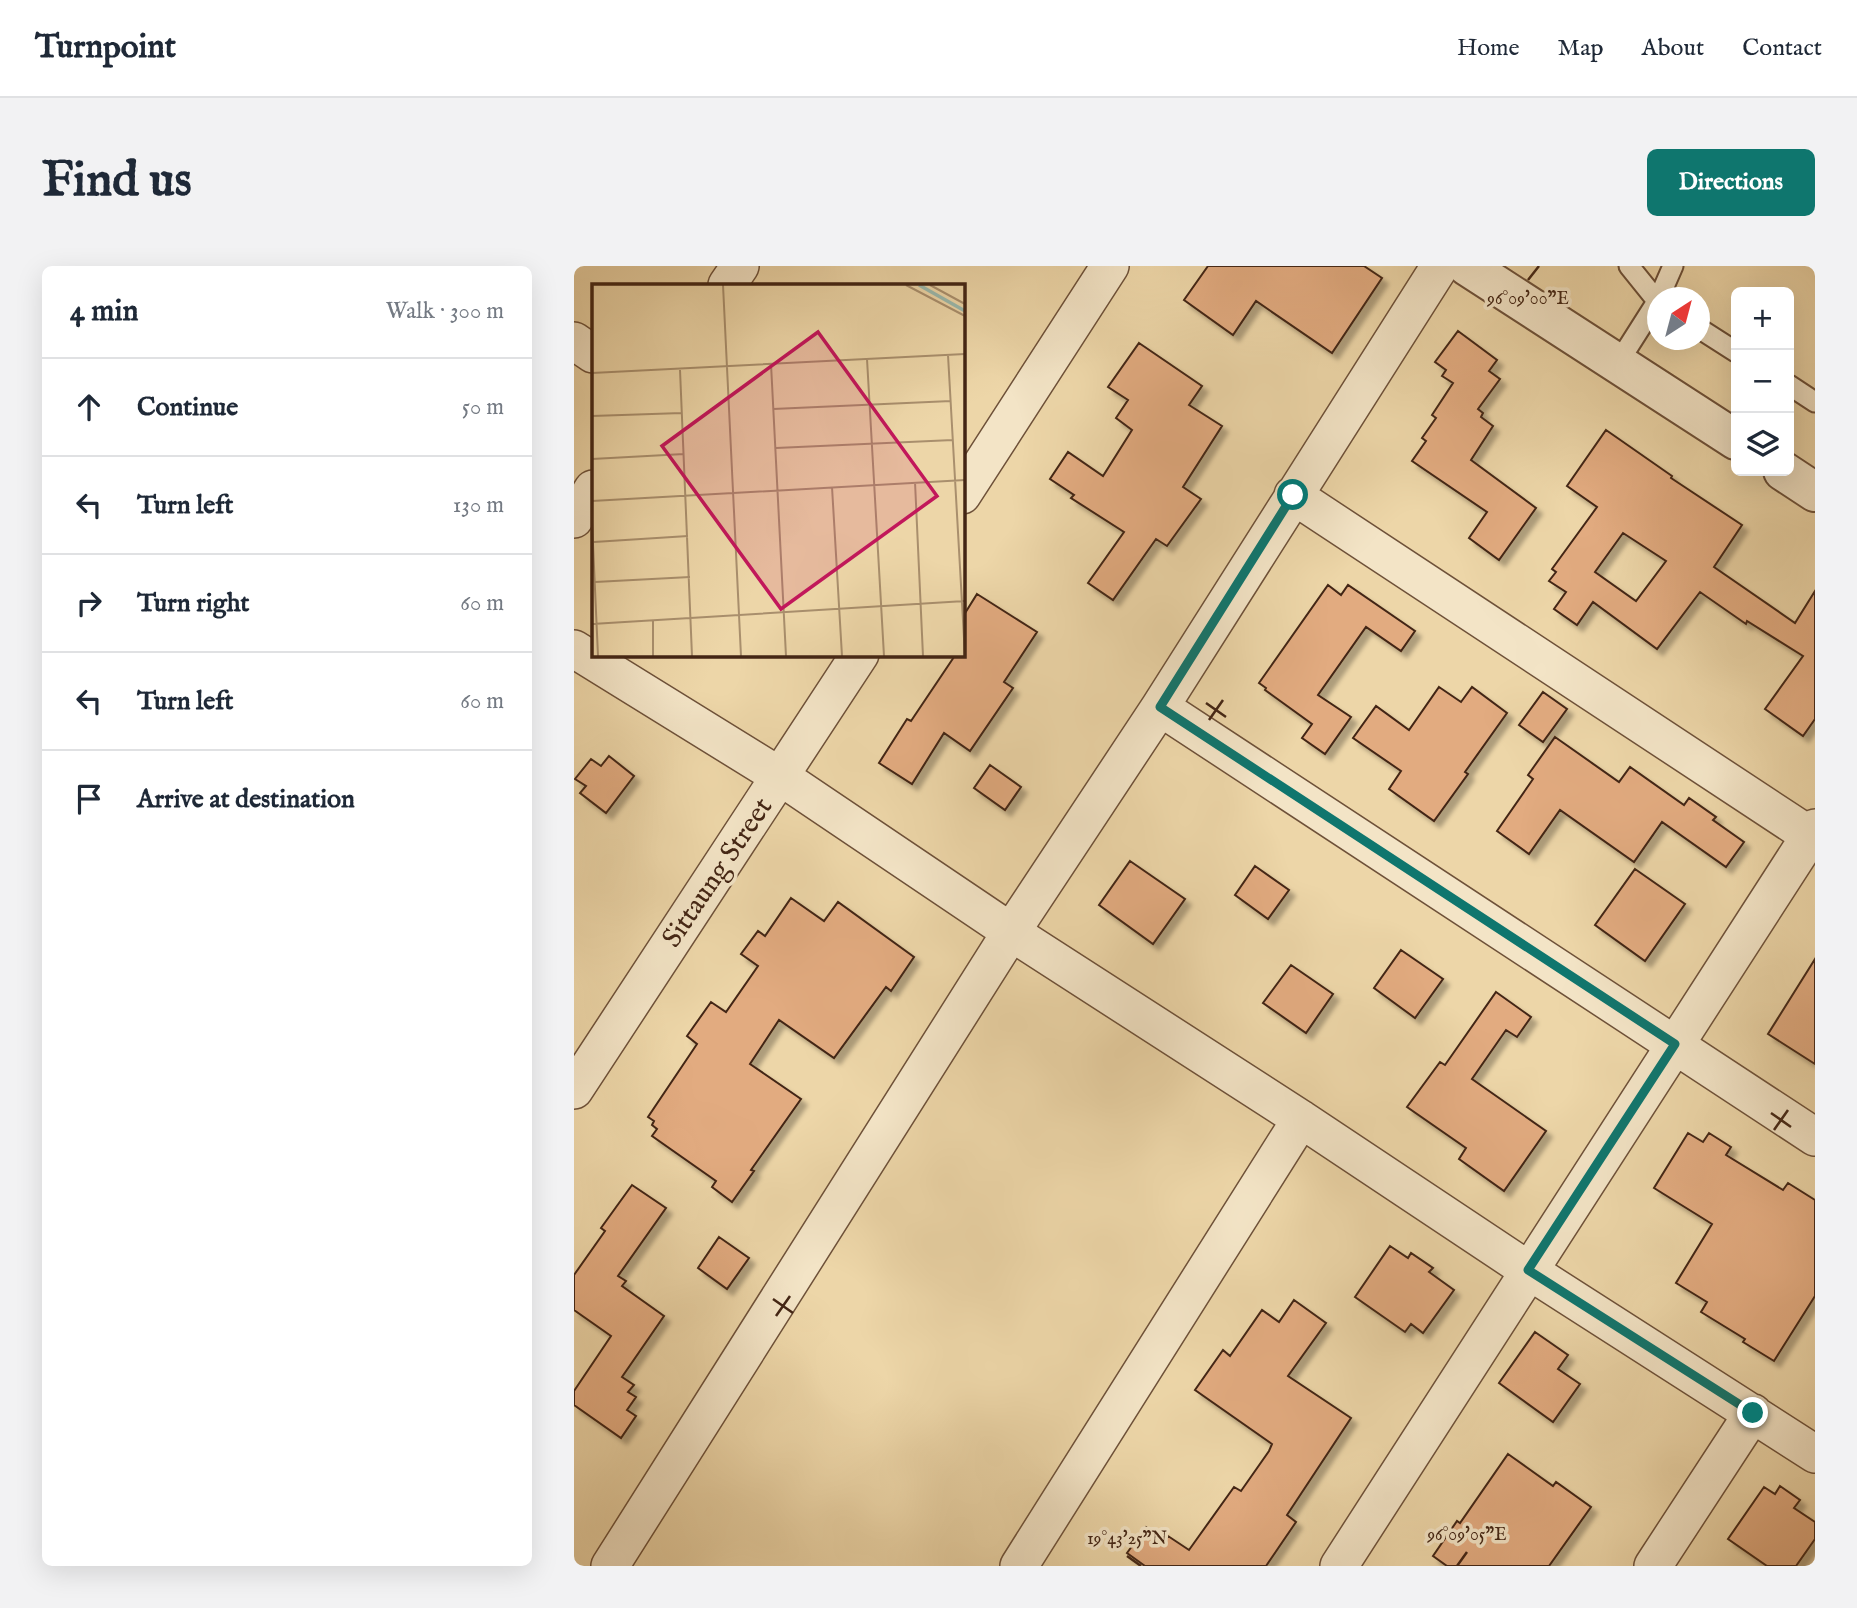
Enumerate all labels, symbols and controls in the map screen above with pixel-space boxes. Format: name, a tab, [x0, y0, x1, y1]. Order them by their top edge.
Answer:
text: Turnpoint	[35, 27, 176, 69]
text: Home	[1457, 33, 1520, 64]
text: Map	[1558, 33, 1604, 64]
text: About	[1642, 33, 1704, 64]
text: Contact	[1742, 33, 1822, 64]
button: Directions	[1647, 149, 1815, 216]
text: Find us	[42, 151, 192, 213]
inset map	[592, 284, 964, 656]
north arrow	[1647, 287, 1710, 350]
map controls	[1731, 287, 1794, 476]
button: +	[1731, 287, 1794, 350]
text: 96°09'00"E	[1486, 288, 1569, 311]
text: 4 min	[70, 293, 138, 331]
text: Walk · 300 m	[386, 297, 504, 326]
button: −	[1731, 350, 1794, 413]
icon: ahead	[70, 388, 108, 426]
text: Continue	[137, 391, 238, 424]
text: 50 m	[462, 393, 504, 422]
button: layers	[1731, 413, 1794, 476]
route start	[1277, 479, 1308, 510]
icon: left	[70, 486, 108, 524]
text: Turn left	[137, 489, 234, 522]
text: 130 m	[453, 491, 504, 520]
icon: right	[70, 584, 108, 622]
text: Turn right	[137, 587, 250, 620]
text: 60 m	[460, 589, 504, 618]
icon: left	[70, 682, 108, 720]
text: Turn left	[137, 685, 234, 718]
text: 60 m	[460, 687, 504, 716]
icon: arrive	[70, 780, 108, 818]
text: Arrive at destination	[137, 783, 355, 816]
street label: Sittaung Street	[655, 791, 781, 955]
route end	[1737, 1397, 1768, 1428]
text: 96°09'05"E	[1426, 1524, 1507, 1547]
text: 19°43'25"N	[1087, 1528, 1168, 1551]

